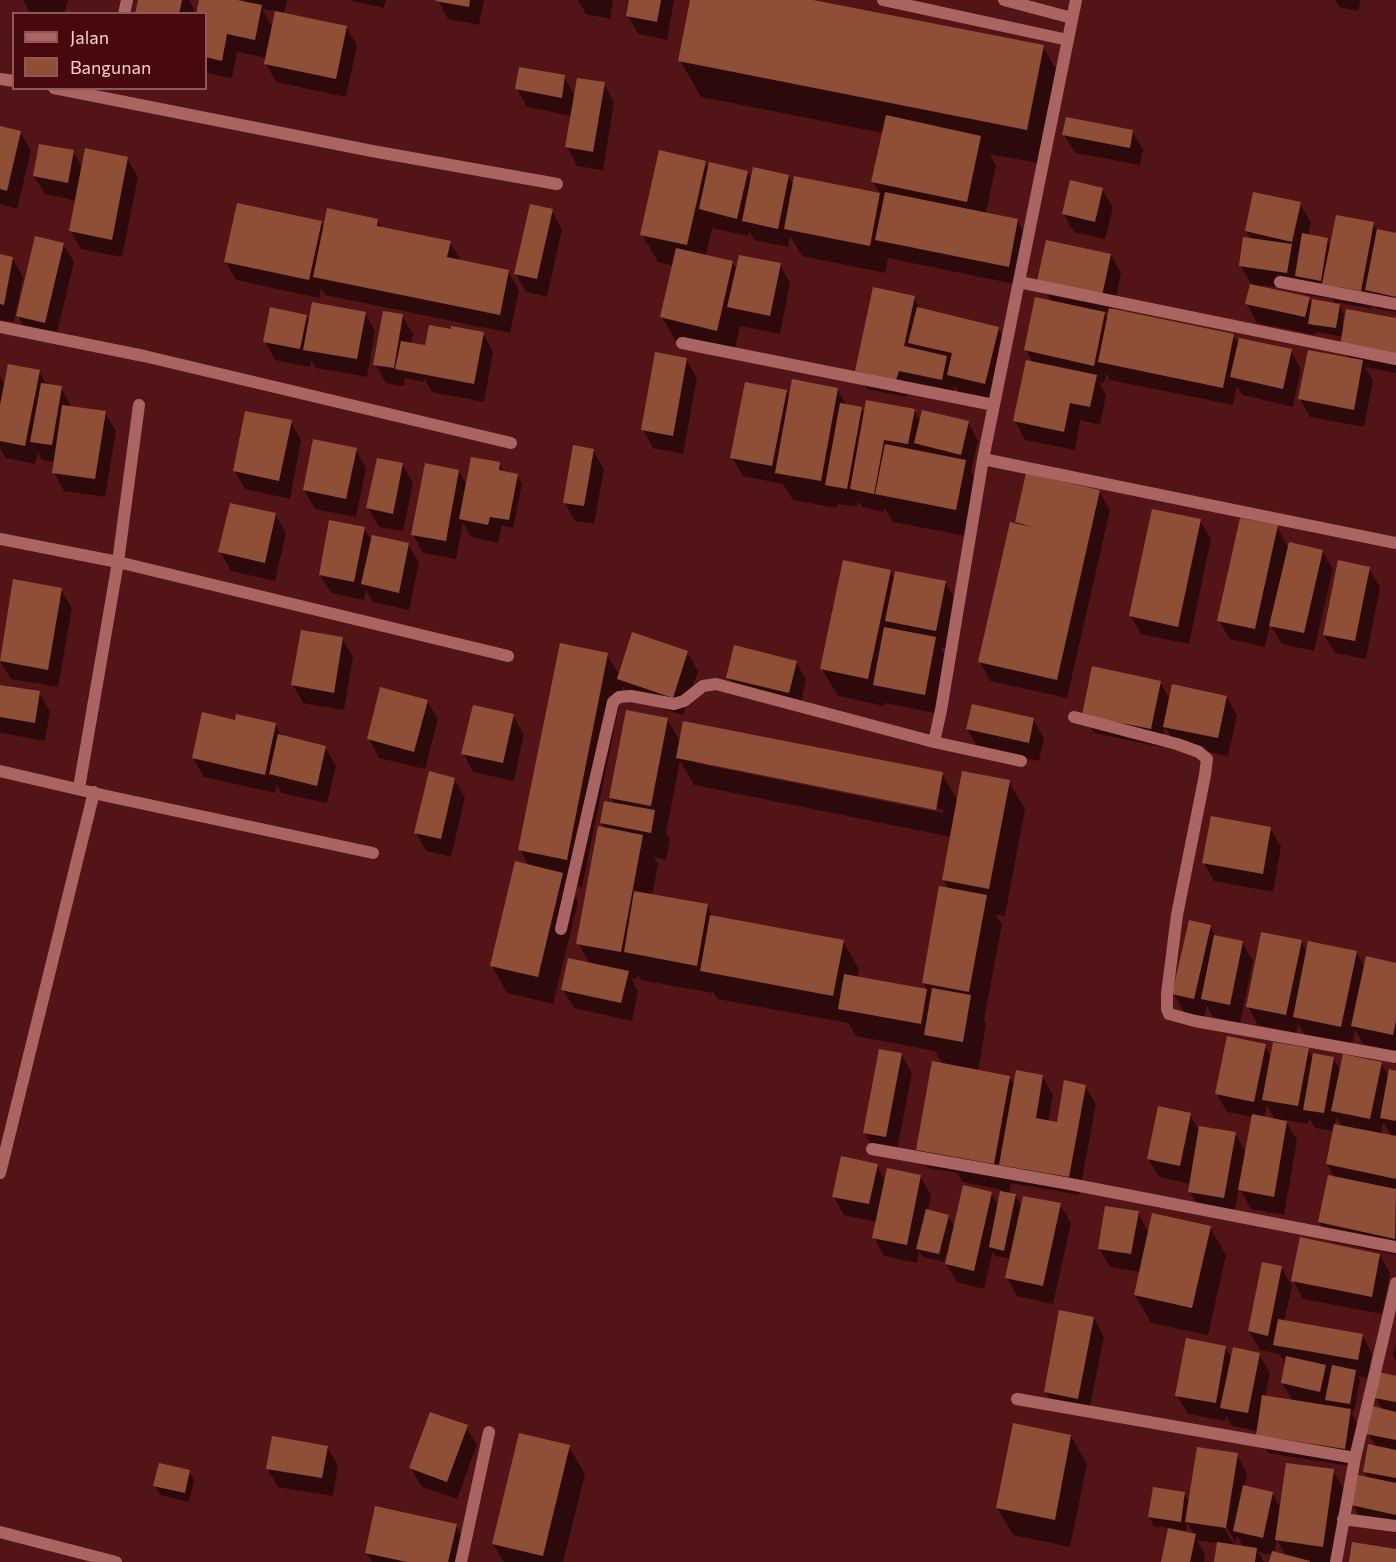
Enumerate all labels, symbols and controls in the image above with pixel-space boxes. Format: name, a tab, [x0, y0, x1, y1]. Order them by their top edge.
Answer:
legend	[12, 12, 207, 90]
text: Jalan	[70, 26, 109, 48]
text: Bangunan	[70, 56, 151, 78]

